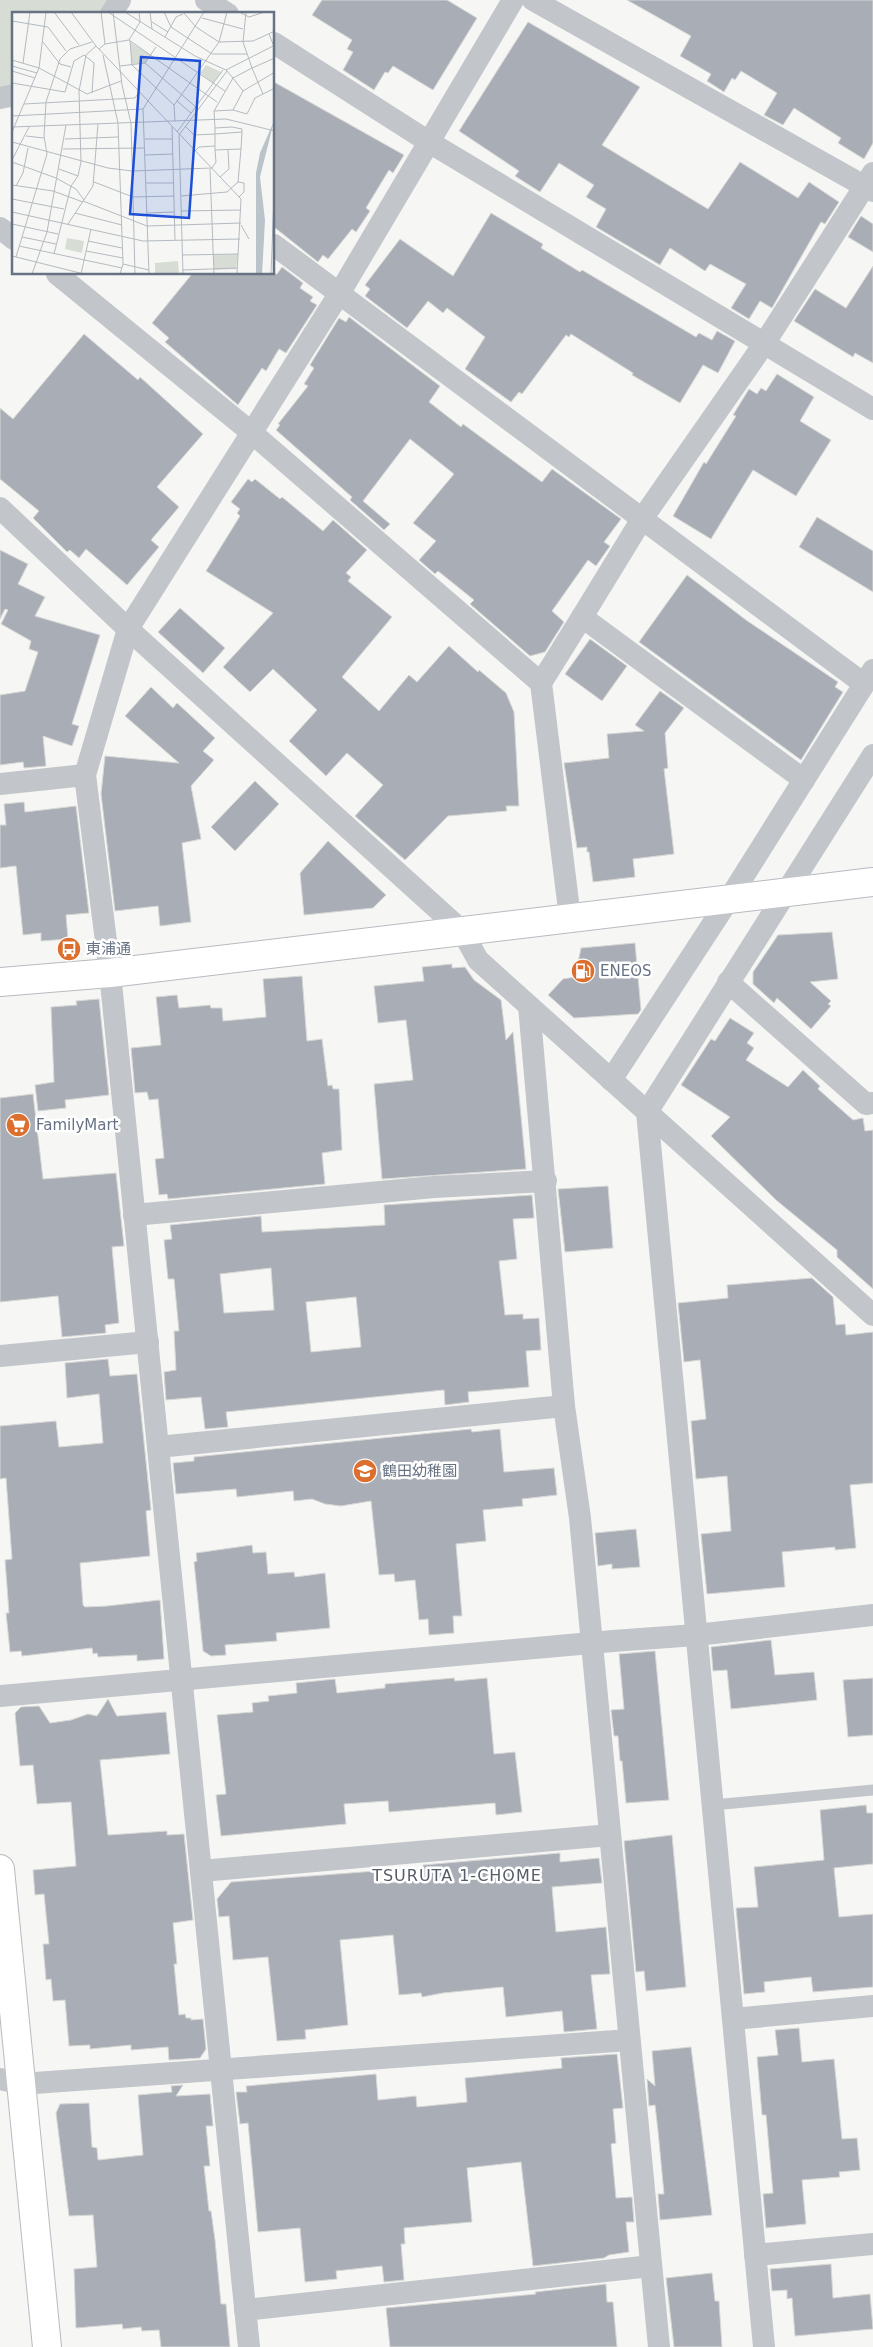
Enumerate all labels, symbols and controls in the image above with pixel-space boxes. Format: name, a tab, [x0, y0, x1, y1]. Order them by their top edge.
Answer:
inset map	[12, 12, 275, 275]
bus stop icon: 東浦通	[56, 936, 82, 962]
place label: 東浦通	[86, 940, 131, 958]
fuel station icon: ENEOS	[570, 958, 596, 984]
place label: ENEOS	[600, 962, 652, 980]
supermarket icon: FamilyMart	[5, 1112, 31, 1138]
place label: FamilyMart	[36, 1116, 119, 1134]
school or university icon: 鶴田幼稚園	[352, 1458, 378, 1484]
place label: 鶴田幼稚園	[382, 1462, 457, 1480]
district label: TSURUTA 1-CHOME	[371, 1866, 542, 1885]

